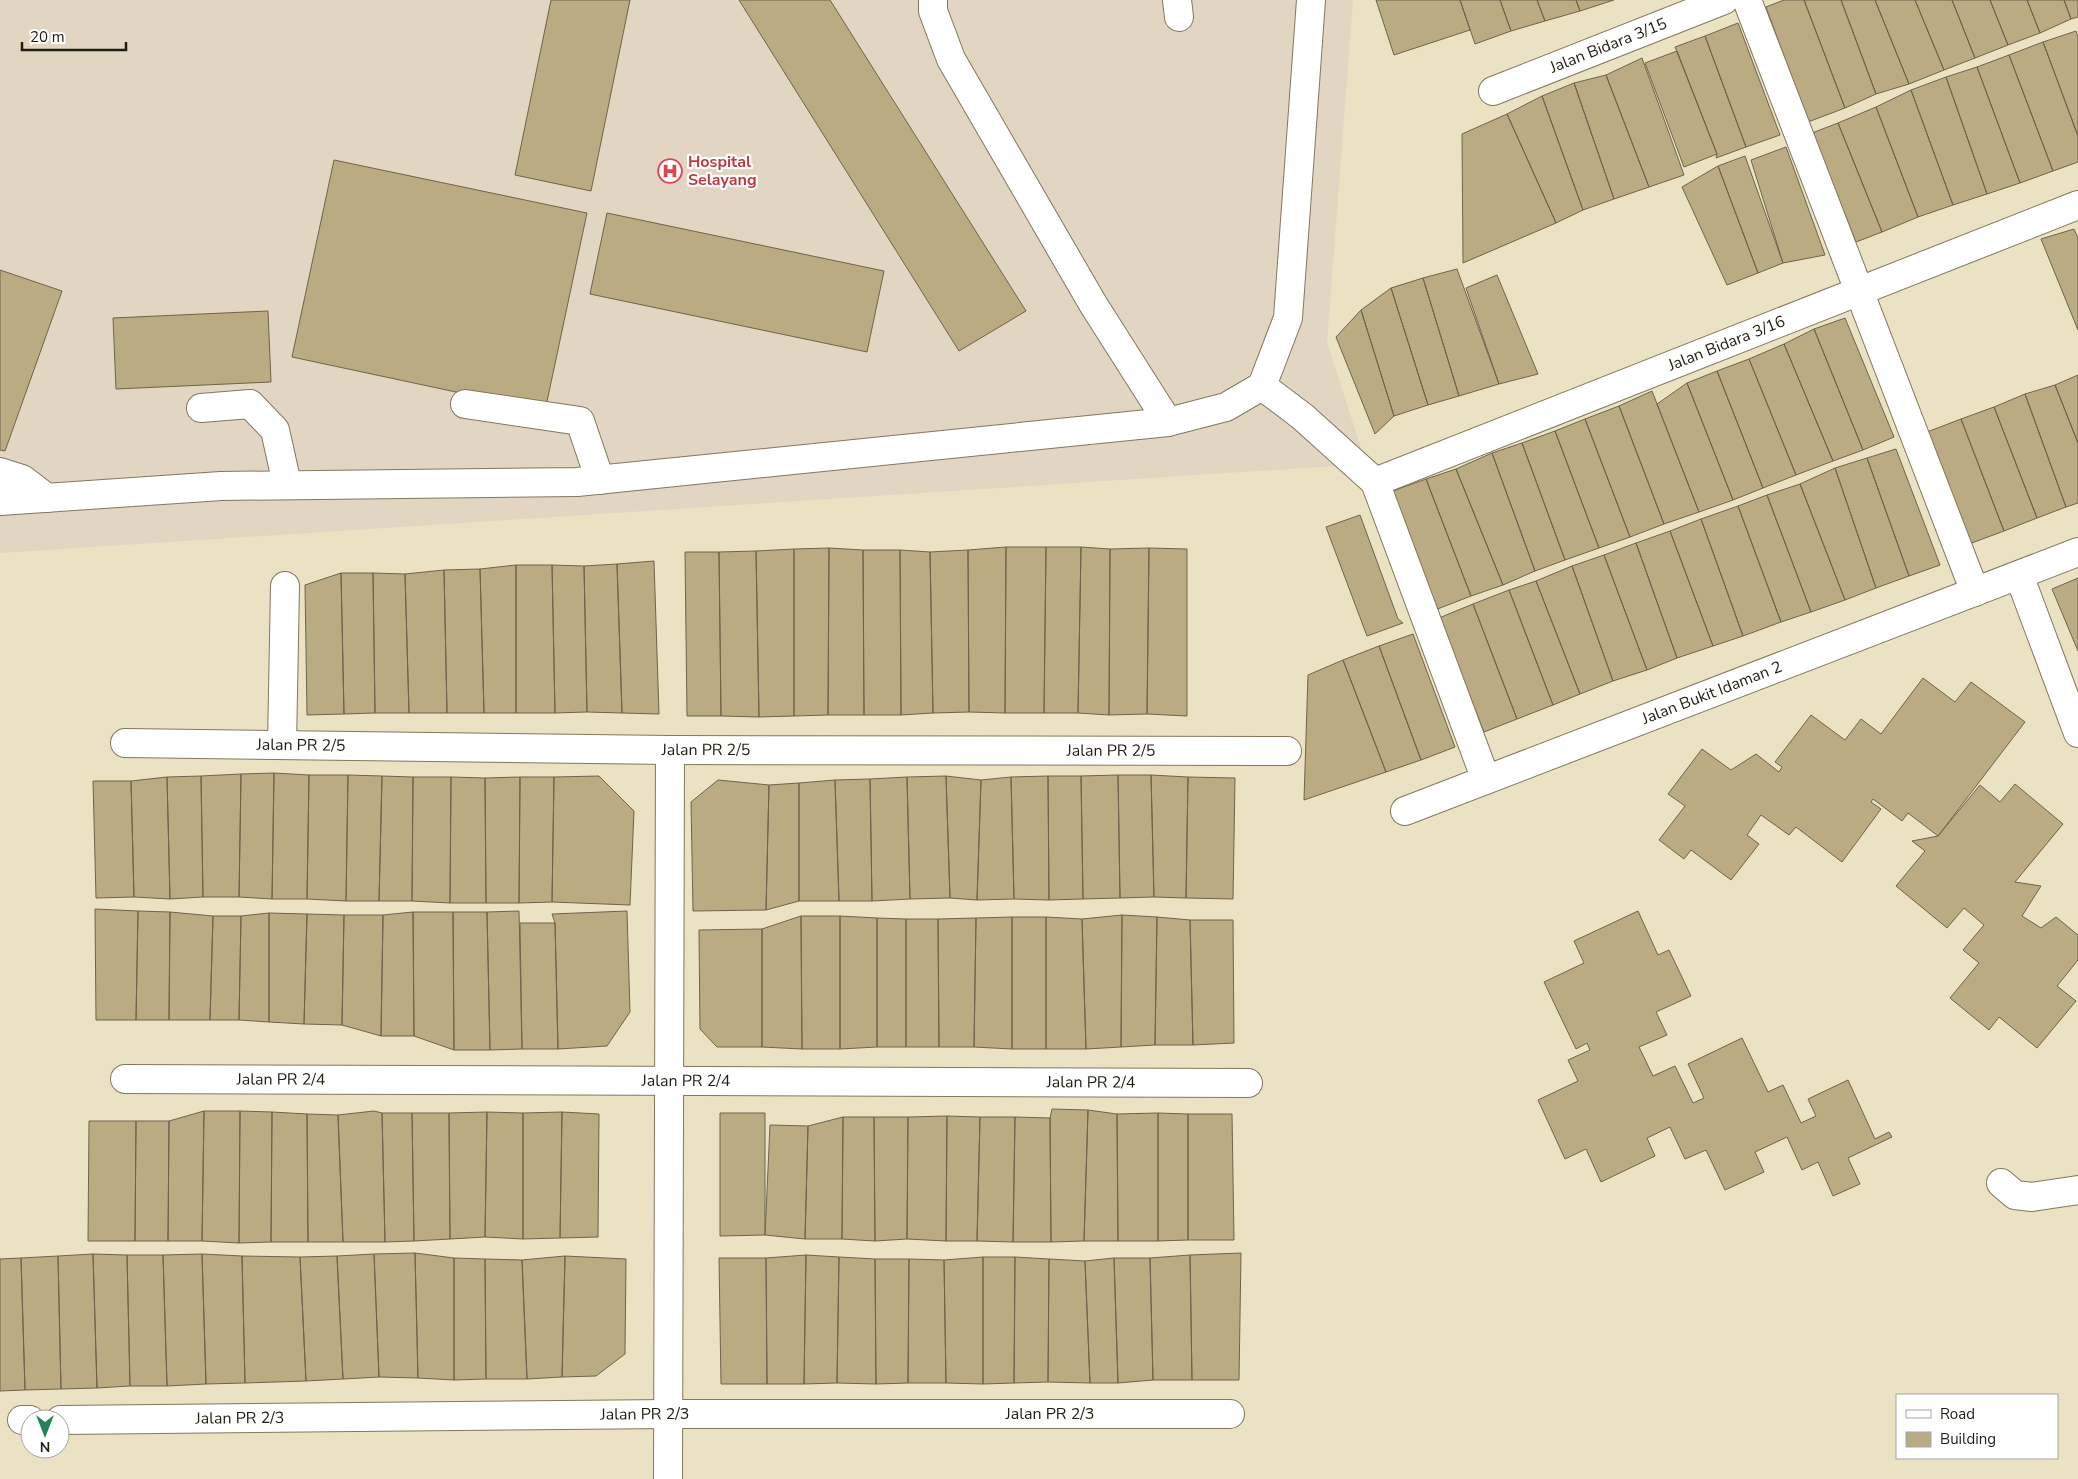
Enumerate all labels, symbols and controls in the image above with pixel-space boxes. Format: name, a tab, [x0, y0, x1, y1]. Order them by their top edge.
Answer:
street label: Jalan Bidara 3/15	[1546, 13, 1670, 79]
scale bar	[22, 20, 126, 52]
text: 20 m	[30, 27, 65, 47]
place label: Hospital Selayang	[688, 151, 757, 191]
hospital icon: Hospital Selayang	[657, 158, 683, 184]
street label: Jalan Bidara 3/16	[1664, 310, 1788, 377]
street label: Jalan Bukit Idaman 2	[1638, 656, 1785, 730]
street label: Jalan PR 2/5	[255, 734, 346, 757]
street label: Jalan PR 2/5	[660, 739, 750, 761]
street label: Jalan PR 2/5	[1066, 740, 1155, 762]
street label: Jalan PR 2/4	[236, 1068, 326, 1091]
street label: Jalan PR 2/4	[641, 1070, 731, 1092]
street label: Jalan PR 2/4	[1046, 1071, 1136, 1094]
legend	[1896, 1394, 2058, 1459]
street label: Jalan PR 2/3	[599, 1403, 689, 1426]
street label: Jalan PR 2/3	[1005, 1403, 1094, 1425]
text: Road	[1940, 1404, 1975, 1424]
street label: Jalan PR 2/3	[194, 1407, 285, 1430]
north arrow	[20, 1409, 70, 1459]
text: Building	[1940, 1429, 1996, 1449]
text: N	[40, 1437, 50, 1456]

